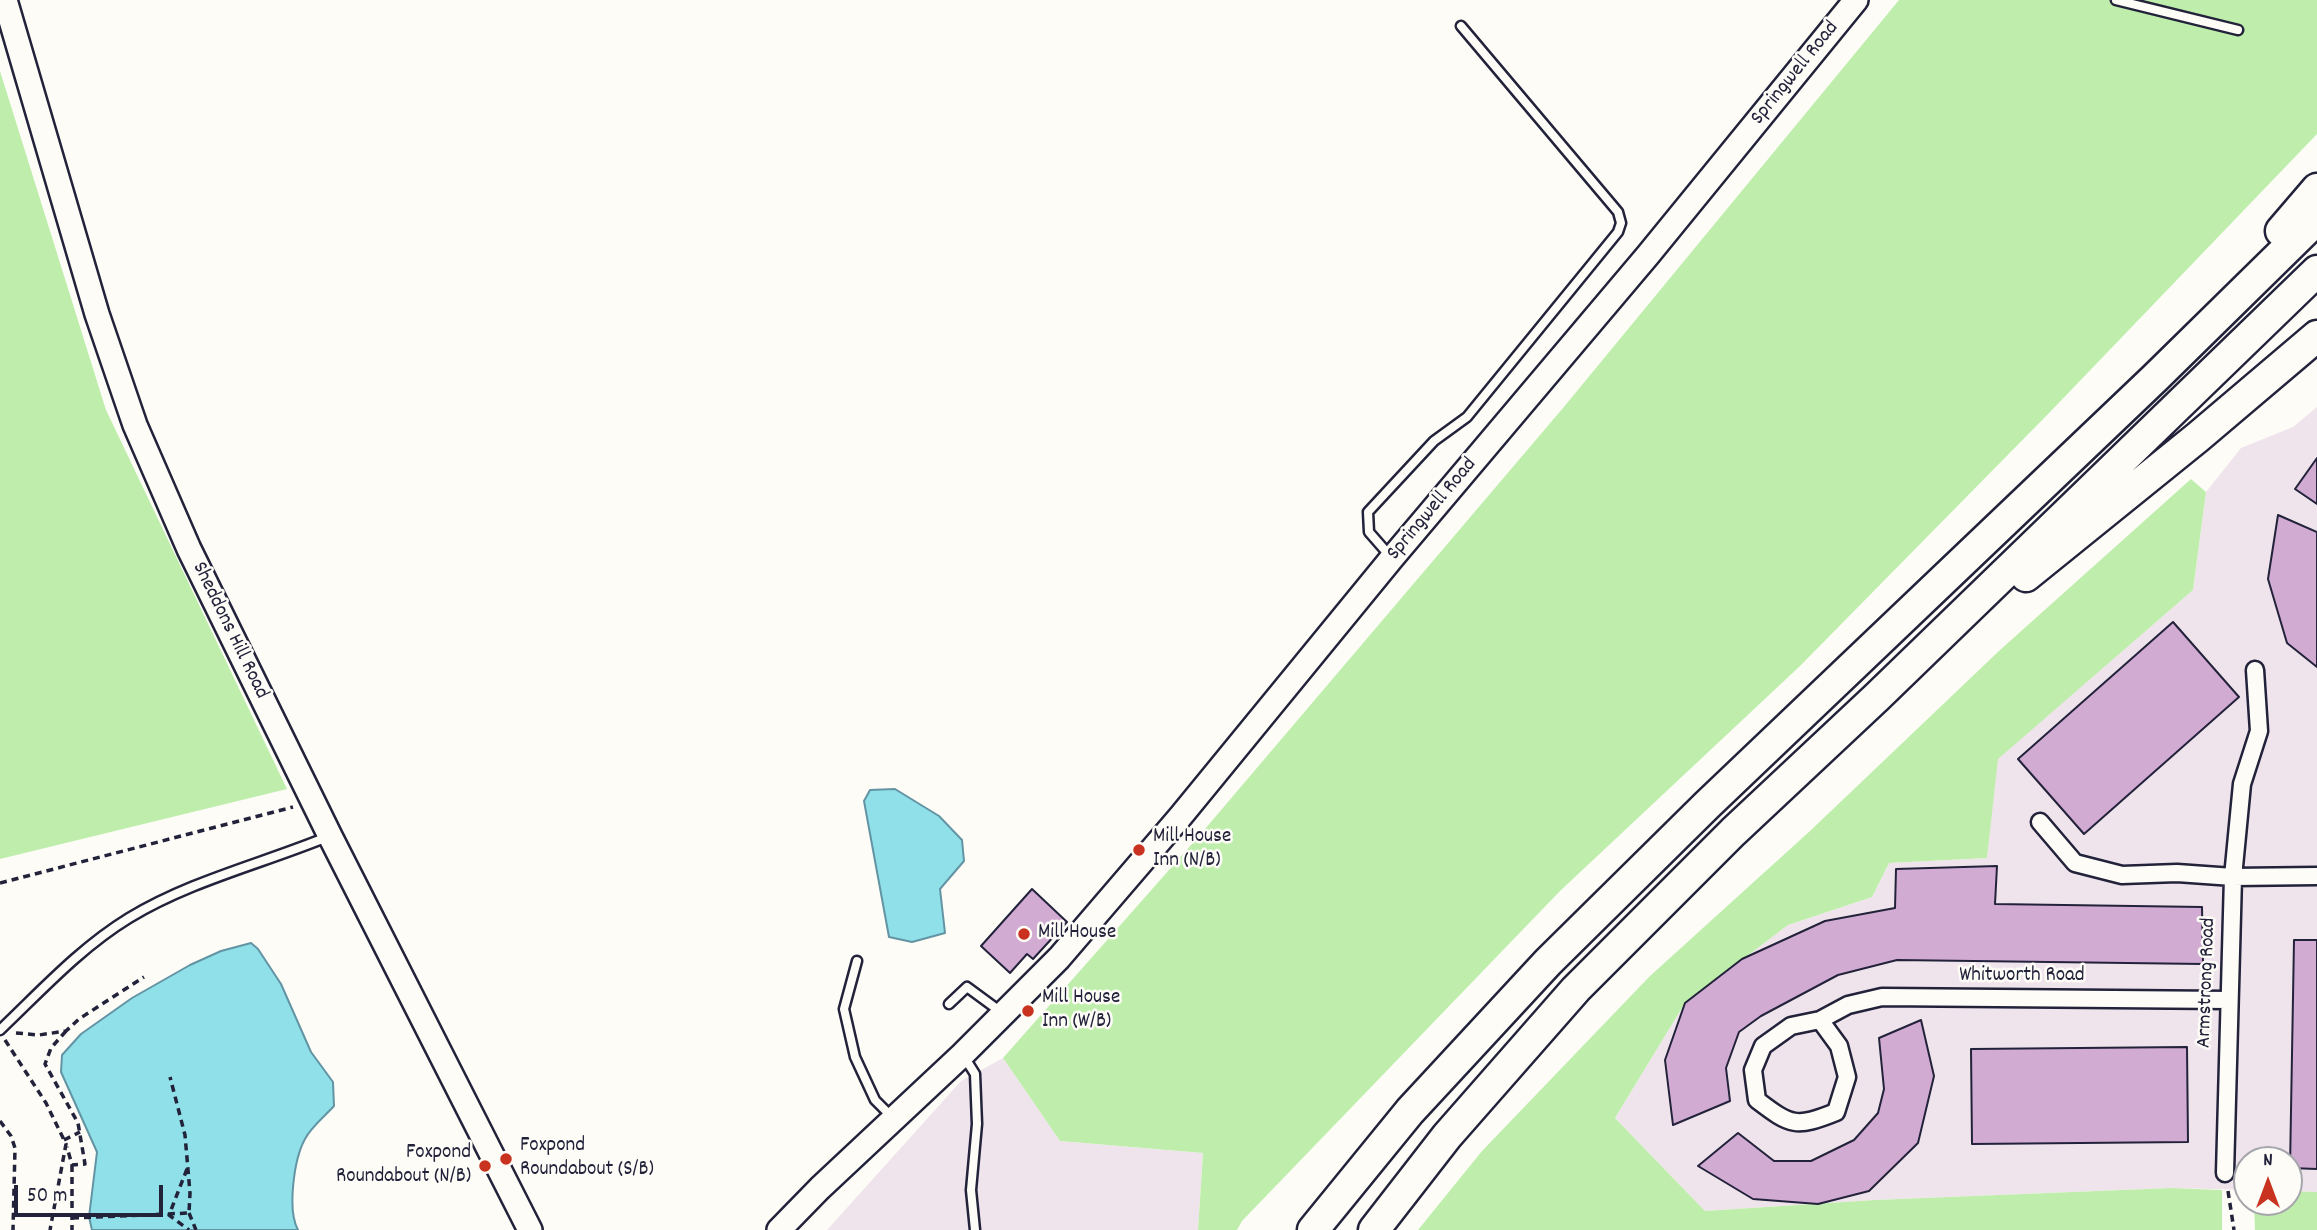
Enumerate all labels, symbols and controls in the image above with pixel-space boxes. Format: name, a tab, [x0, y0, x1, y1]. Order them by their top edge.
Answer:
street label: Springwell Road	[1746, 17, 1846, 131]
street label: Springwell Road	[1383, 454, 1483, 566]
street label: Sheddons Hill Road	[185, 558, 273, 704]
place label: Mill House Inn (N/B)	[1153, 825, 1231, 875]
marker: Mill House Inn (N/B)	[1131, 842, 1147, 858]
street label: Armstrong Road	[2193, 917, 2223, 1049]
place label: Mill House	[1038, 921, 1116, 947]
marker: Mill House	[1016, 926, 1032, 942]
street label: Whitworth Road	[1959, 964, 2085, 990]
place label: Mill House Inn (W/B)	[1042, 986, 1120, 1036]
marker: Mill House Inn (W/B)	[1020, 1003, 1036, 1019]
place label: Foxpond Roundabout (S/B)	[520, 1134, 654, 1184]
place label: Foxpond Roundabout (N/B)	[336, 1141, 471, 1191]
north arrow	[2233, 1146, 2303, 1216]
text: N	[2263, 1148, 2273, 1175]
marker: Foxpond Roundabout (S/B)	[498, 1151, 514, 1167]
marker: Foxpond Roundabout (N/B)	[477, 1158, 493, 1174]
scale bar	[18, 1170, 166, 1214]
text: 50 m	[27, 1182, 67, 1212]

